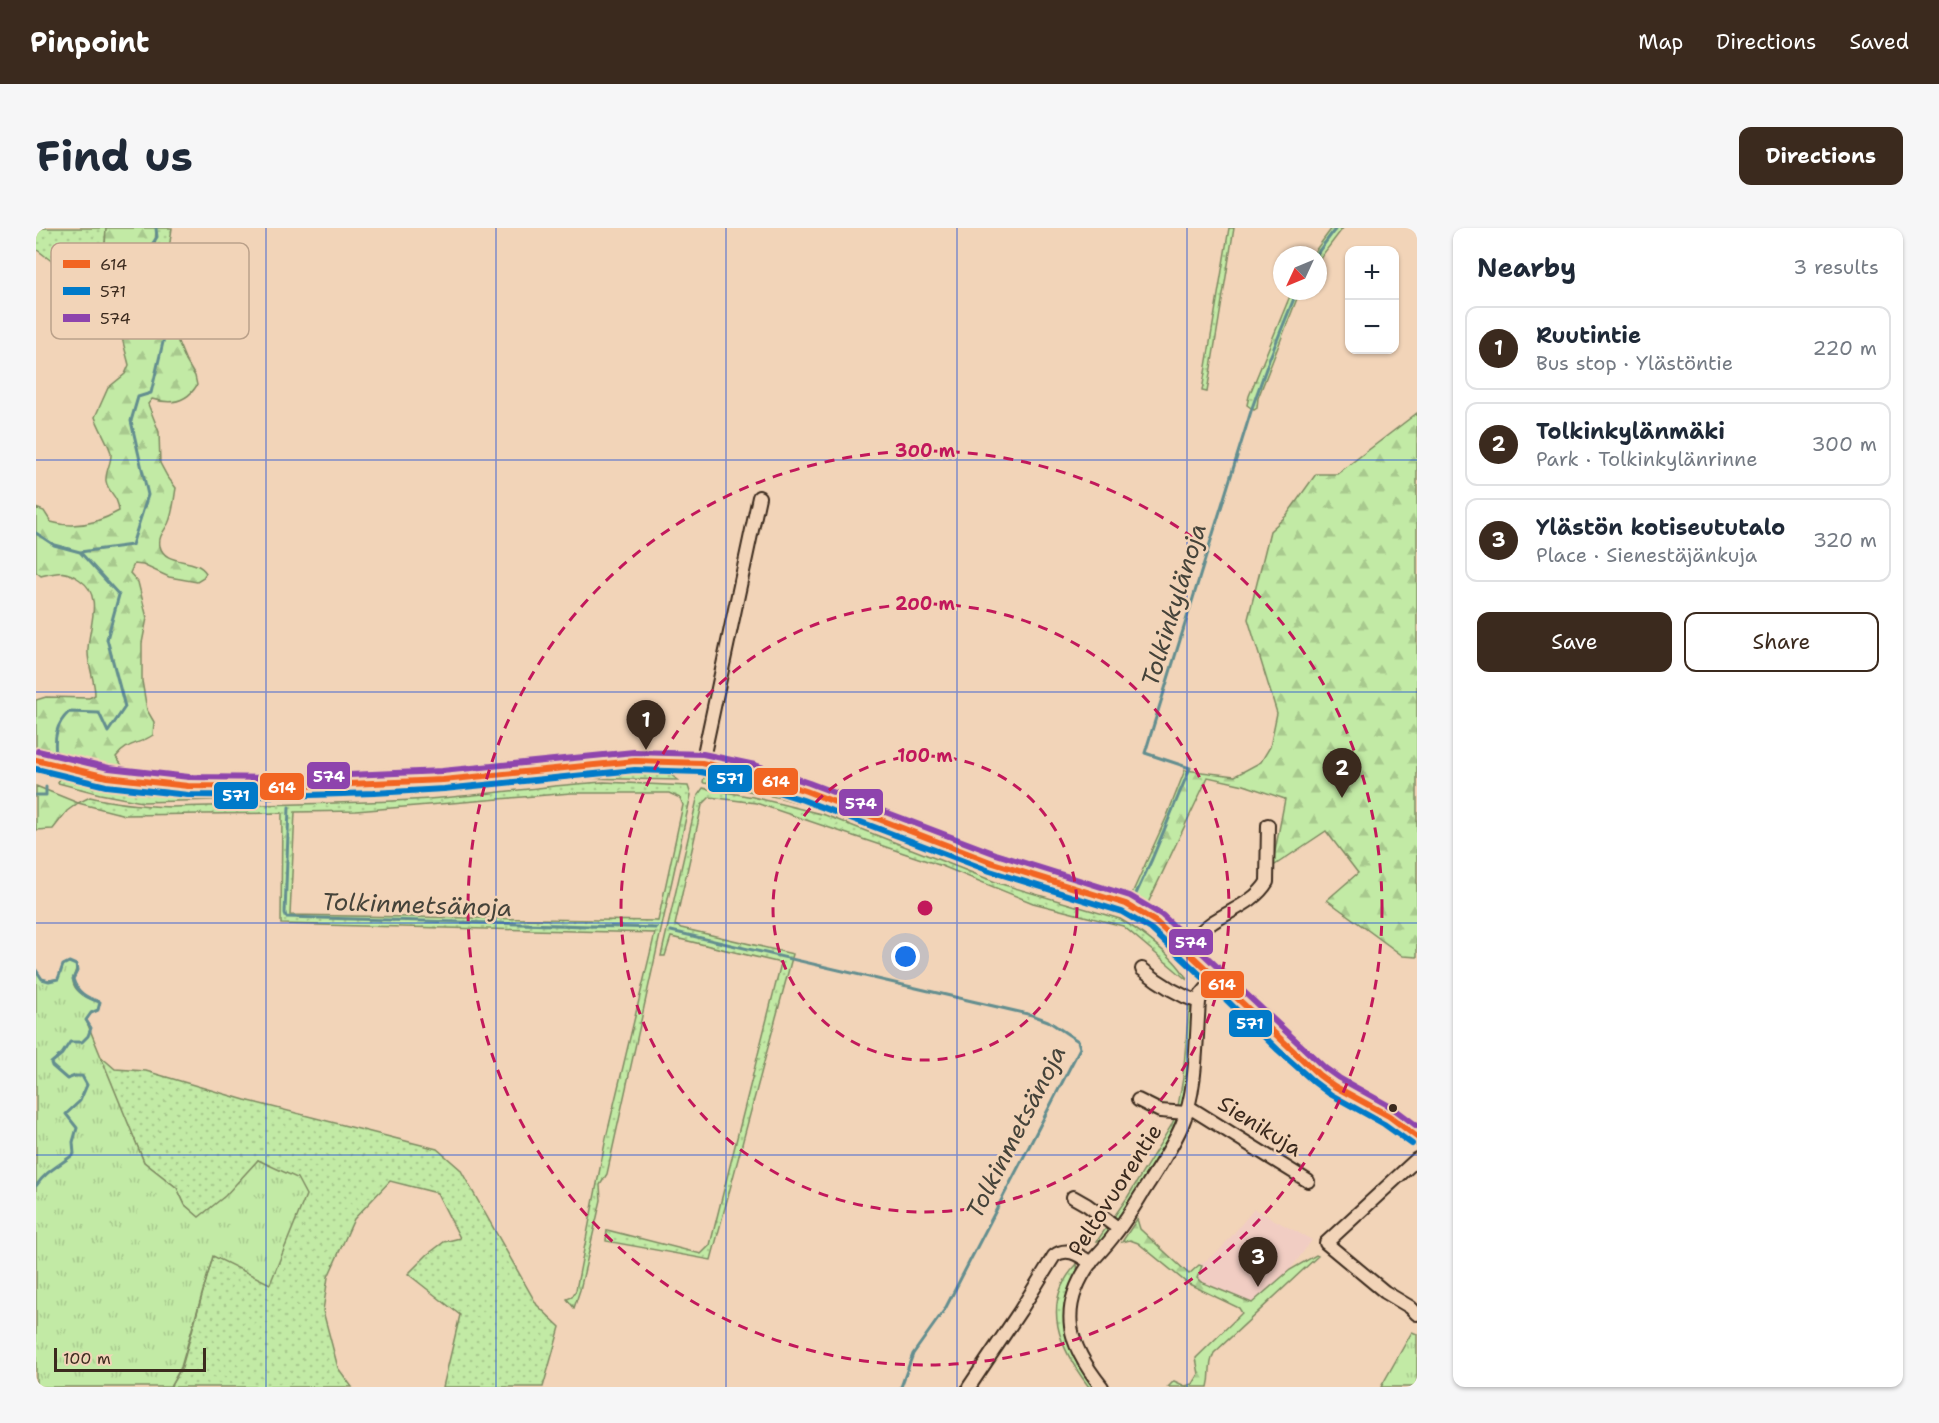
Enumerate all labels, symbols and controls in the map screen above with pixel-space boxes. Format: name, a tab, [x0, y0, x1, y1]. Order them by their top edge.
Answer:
text: Pinpoint	[30, 23, 149, 61]
text: Map	[1638, 28, 1683, 56]
text: Directions	[1716, 28, 1816, 56]
text: Saved	[1849, 28, 1909, 56]
button: Directions	[1739, 127, 1903, 185]
text: Find us	[36, 128, 193, 184]
legend	[51, 243, 249, 339]
north arrow	[1273, 246, 1327, 300]
map controls	[1345, 246, 1399, 354]
button: +	[1345, 246, 1399, 300]
text: Nearby	[1477, 250, 1576, 285]
text: 614	[100, 254, 127, 275]
text: 3 results	[1793, 254, 1879, 280]
text: 571	[100, 281, 126, 302]
button: −	[1345, 300, 1399, 354]
text: 574	[100, 308, 131, 329]
text: Ruutintie	[1536, 321, 1641, 350]
text: 1	[1494, 335, 1503, 361]
text: 220 m	[1813, 335, 1877, 361]
text: Bus stop · Ylästöntie	[1536, 350, 1733, 376]
text: Tolkinkylänmäki	[1536, 417, 1725, 446]
text: 2	[1492, 431, 1506, 457]
text: 300 m	[1811, 431, 1877, 457]
text: 300 m	[895, 439, 956, 463]
text: Park · Tolkinkylänrinne	[1536, 446, 1758, 472]
text: Ylästön kotiseututalo	[1536, 513, 1785, 542]
water label: Tolkinkylänoja	[1134, 520, 1214, 690]
text: 3	[1492, 527, 1506, 553]
text: 320 m	[1813, 527, 1877, 553]
text: Place · Sienestäjänkuja	[1536, 542, 1757, 568]
text: 200 m	[895, 592, 956, 616]
button: Save	[1477, 612, 1672, 672]
button: Share	[1684, 612, 1879, 672]
pin: 1	[626, 700, 666, 750]
text: 100 m	[897, 744, 953, 768]
pin: 2	[1322, 748, 1362, 798]
line badge: 574	[306, 761, 351, 790]
line badge: 571	[707, 764, 753, 793]
text: 574	[313, 766, 345, 787]
line badge: 614	[753, 767, 799, 796]
text: 571	[716, 768, 744, 789]
text: 614	[762, 771, 790, 792]
line badge: 614	[259, 772, 305, 801]
text: 614	[268, 777, 296, 798]
line badge: 571	[213, 781, 259, 810]
text: 571	[222, 785, 250, 806]
line badge: 574	[838, 788, 884, 817]
text: 574	[845, 793, 877, 814]
water label: Tolkinmetsänoja	[321, 886, 513, 924]
centre of rings	[915, 898, 935, 918]
line badge: 574	[1168, 928, 1214, 956]
text: 574	[1175, 932, 1207, 953]
your location	[891, 942, 920, 971]
line badge: 614	[1200, 970, 1245, 999]
text: 614	[1208, 974, 1236, 995]
line badge: 571	[1228, 1009, 1273, 1038]
text: 571	[1236, 1013, 1264, 1034]
water label: Tolkinmetsänoja	[959, 1040, 1073, 1224]
street label: Sienikuja	[1213, 1089, 1308, 1163]
unlabelled marker	[1387, 1102, 1399, 1114]
street label: Peltovuorentie	[1061, 1118, 1169, 1262]
pin: 3	[1238, 1238, 1278, 1287]
scale bar	[54, 1345, 206, 1372]
text: 100 m	[63, 1348, 111, 1369]

